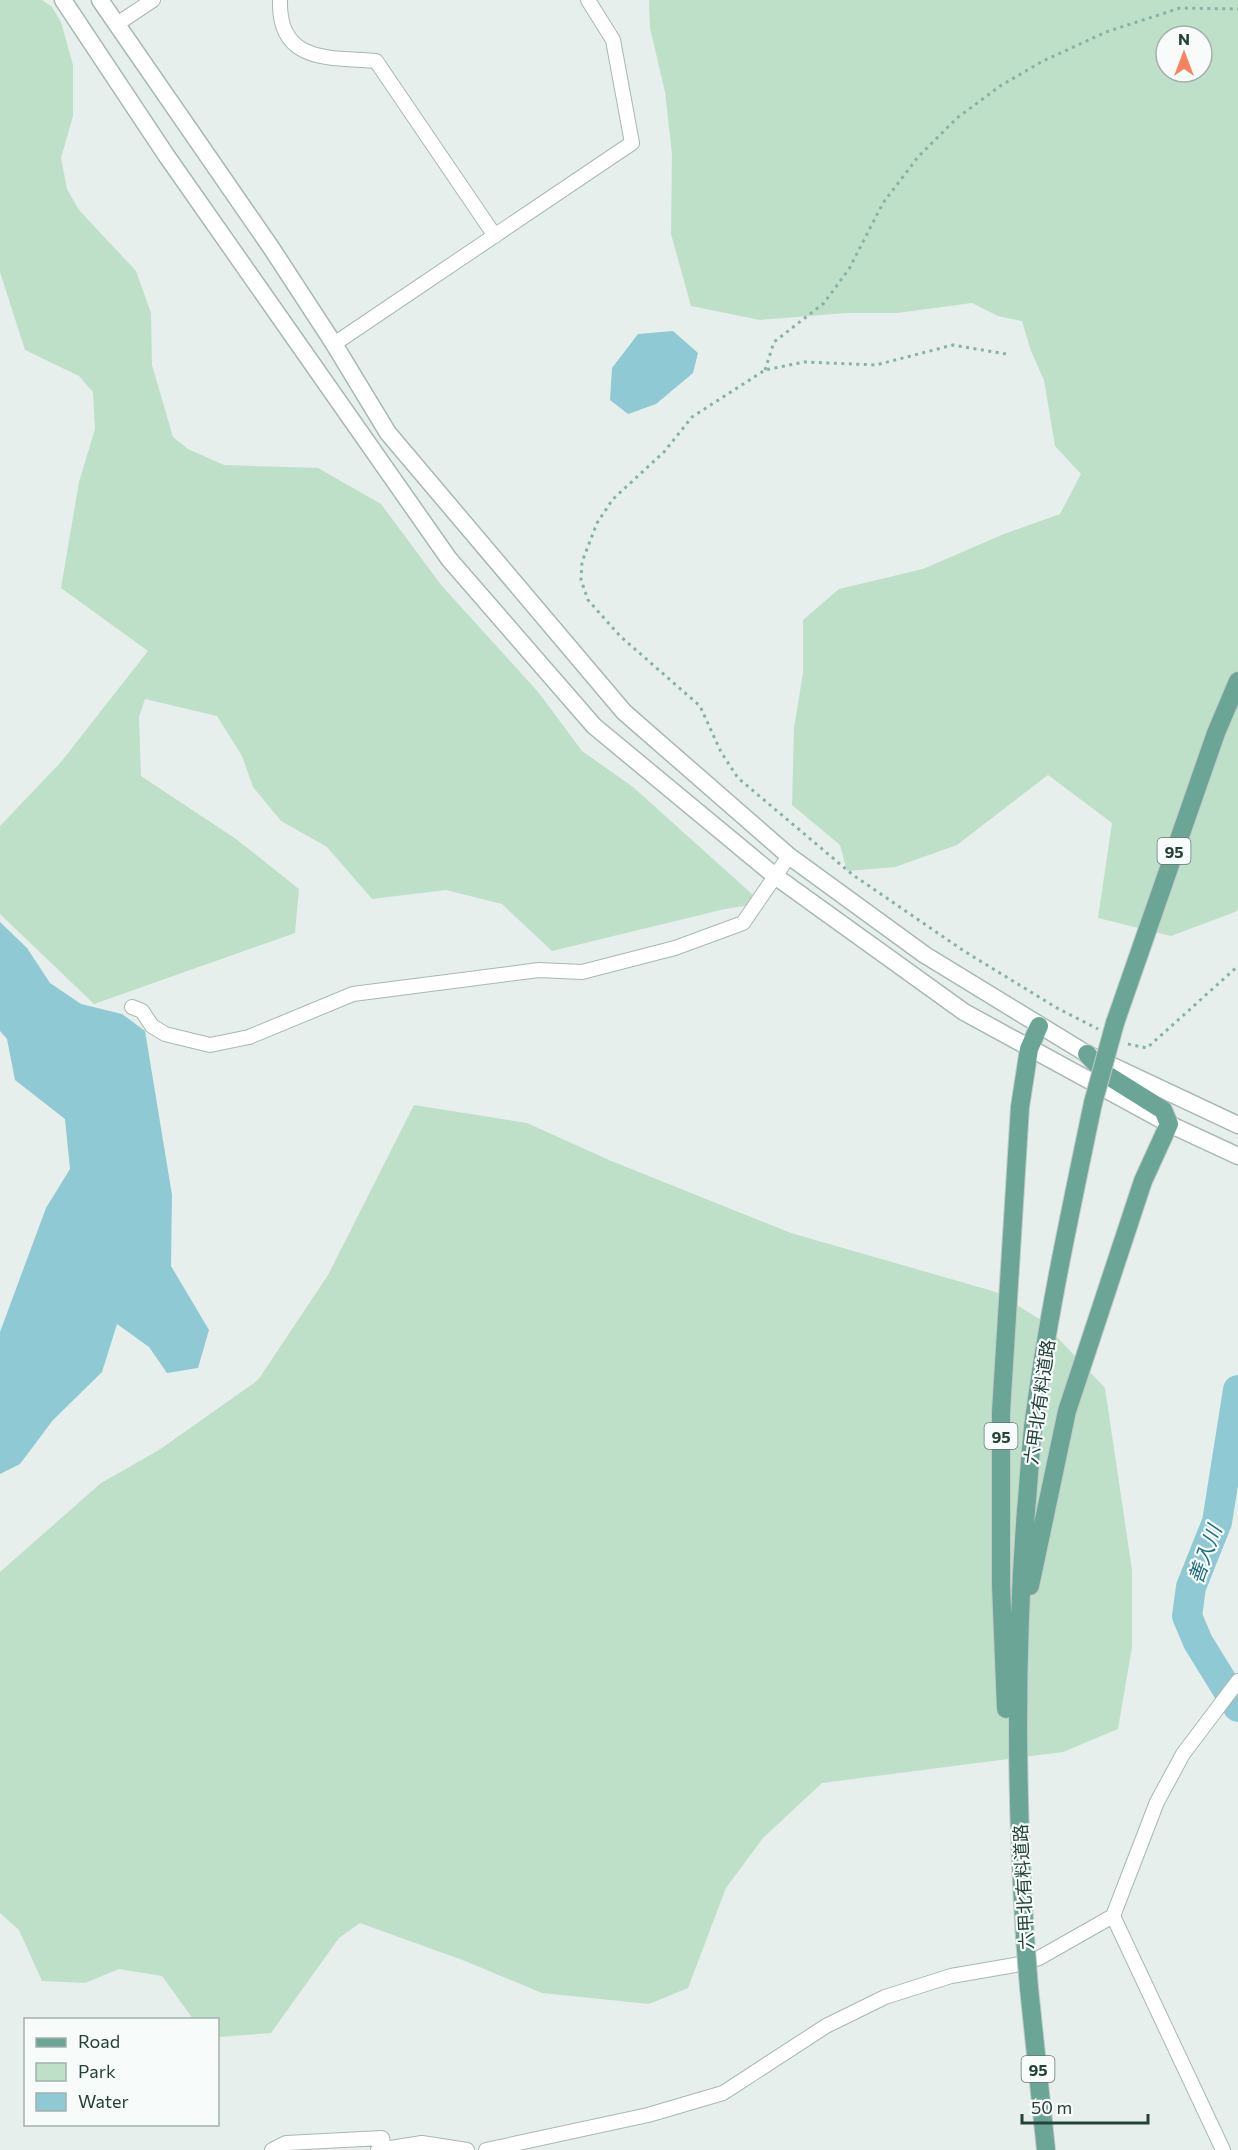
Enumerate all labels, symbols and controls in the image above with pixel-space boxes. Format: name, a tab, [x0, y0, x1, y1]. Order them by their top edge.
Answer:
north arrow	[1154, 24, 1214, 84]
text: N	[1178, 29, 1190, 48]
road number: 95	[1158, 838, 1190, 864]
street label: 六甲北有料道路	[1019, 1338, 1059, 1466]
road number: 95	[984, 1423, 1018, 1449]
water label: 善入川	[1182, 1520, 1226, 1586]
street label: 六甲北有料道路	[1009, 1824, 1037, 1950]
legend	[24, 2018, 219, 2126]
text: Road	[78, 2030, 120, 2052]
road number: 95	[1022, 2056, 1054, 2082]
text: Park	[78, 2060, 116, 2082]
scale bar	[1022, 2087, 1148, 2125]
text: Water	[78, 2090, 129, 2112]
text: 50 m	[1031, 2096, 1072, 2118]

